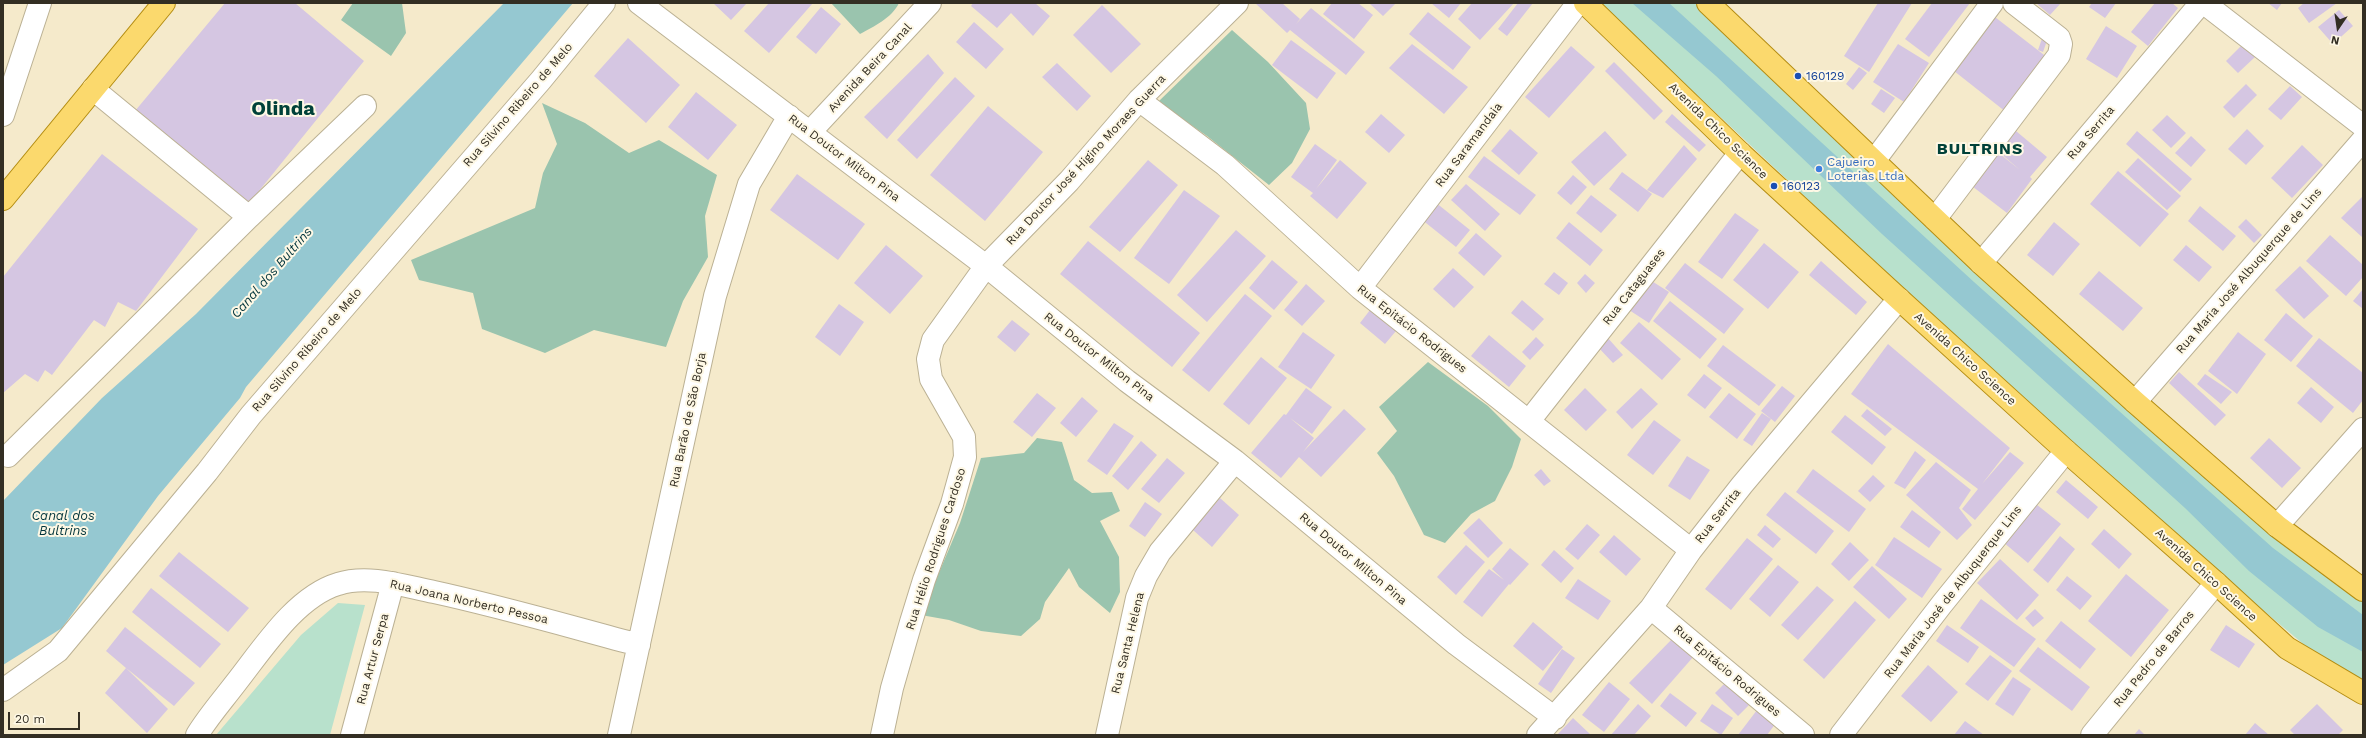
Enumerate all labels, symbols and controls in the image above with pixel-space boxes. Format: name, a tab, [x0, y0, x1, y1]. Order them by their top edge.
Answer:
north arrow	[2318, 8, 2358, 48]
street label: Avenida Beira Canal	[825, 21, 915, 115]
text: N	[2330, 33, 2341, 47]
street label: Rua Silvino Ribeiro de Melo	[460, 40, 576, 170]
place label: 160129	[1806, 69, 1845, 83]
marker: 160129	[1793, 71, 1803, 81]
street label: Rua Doutor José Higino Moraes Guerra	[1003, 72, 1169, 248]
street label: Avenida Chico Science	[1665, 80, 1771, 182]
district label: Olinda	[251, 97, 315, 121]
street label: Rua Saramandaia	[1433, 100, 1505, 190]
street label: Rua Serrita	[2064, 103, 2118, 163]
street label: Rua Doutor Milton Pina	[785, 111, 903, 205]
district label: BULTRINS	[1937, 139, 2023, 159]
place label: Cajueiro Loterias Ltda	[1827, 155, 1904, 183]
marker: Cajueiro Loterias Ltda	[1814, 164, 1824, 174]
place label: 160123	[1782, 179, 1820, 193]
marker: 160123	[1769, 181, 1779, 191]
street label: Rua Maria José Albuquerque de Lins	[2173, 185, 2325, 357]
water label: Canal dos Bultrins	[228, 224, 316, 322]
street label: Rua Cataguases	[1600, 246, 1668, 328]
street label: Rua Epitácio Rodrigues	[1354, 282, 1470, 376]
street label: Rua Silvino Ribeiro de Melo	[249, 285, 365, 415]
street label: Rua Doutor Milton Pina	[1041, 309, 1157, 405]
street label: Avenida Chico Science	[1911, 309, 2019, 409]
street label: Rua Barão de São Borja	[667, 351, 709, 489]
street label: Rua Hélio Rodrigues Cardoso	[903, 466, 969, 632]
street label: Rua Serrita	[1692, 486, 1744, 546]
street label: Rua Maria José de Albuquerque Lins	[1881, 503, 2025, 681]
water label: Canal dos Bultrins	[31, 508, 95, 539]
street label: Rua Doutor Milton Pina	[1296, 510, 1410, 608]
street label: Avenida Chico Science	[2152, 525, 2260, 625]
street label: Rua Joana Norberto Pessoa	[388, 577, 550, 627]
street label: Rua Santa Helena	[1108, 591, 1148, 695]
street label: Rua Pedro de Barros	[2111, 608, 2197, 710]
street label: Rua Artur Serpa	[354, 612, 392, 706]
street label: Rua Epitácio Rodrigues	[1671, 622, 1783, 720]
scale bar	[10, 704, 82, 730]
text: 20 m	[15, 712, 45, 726]

